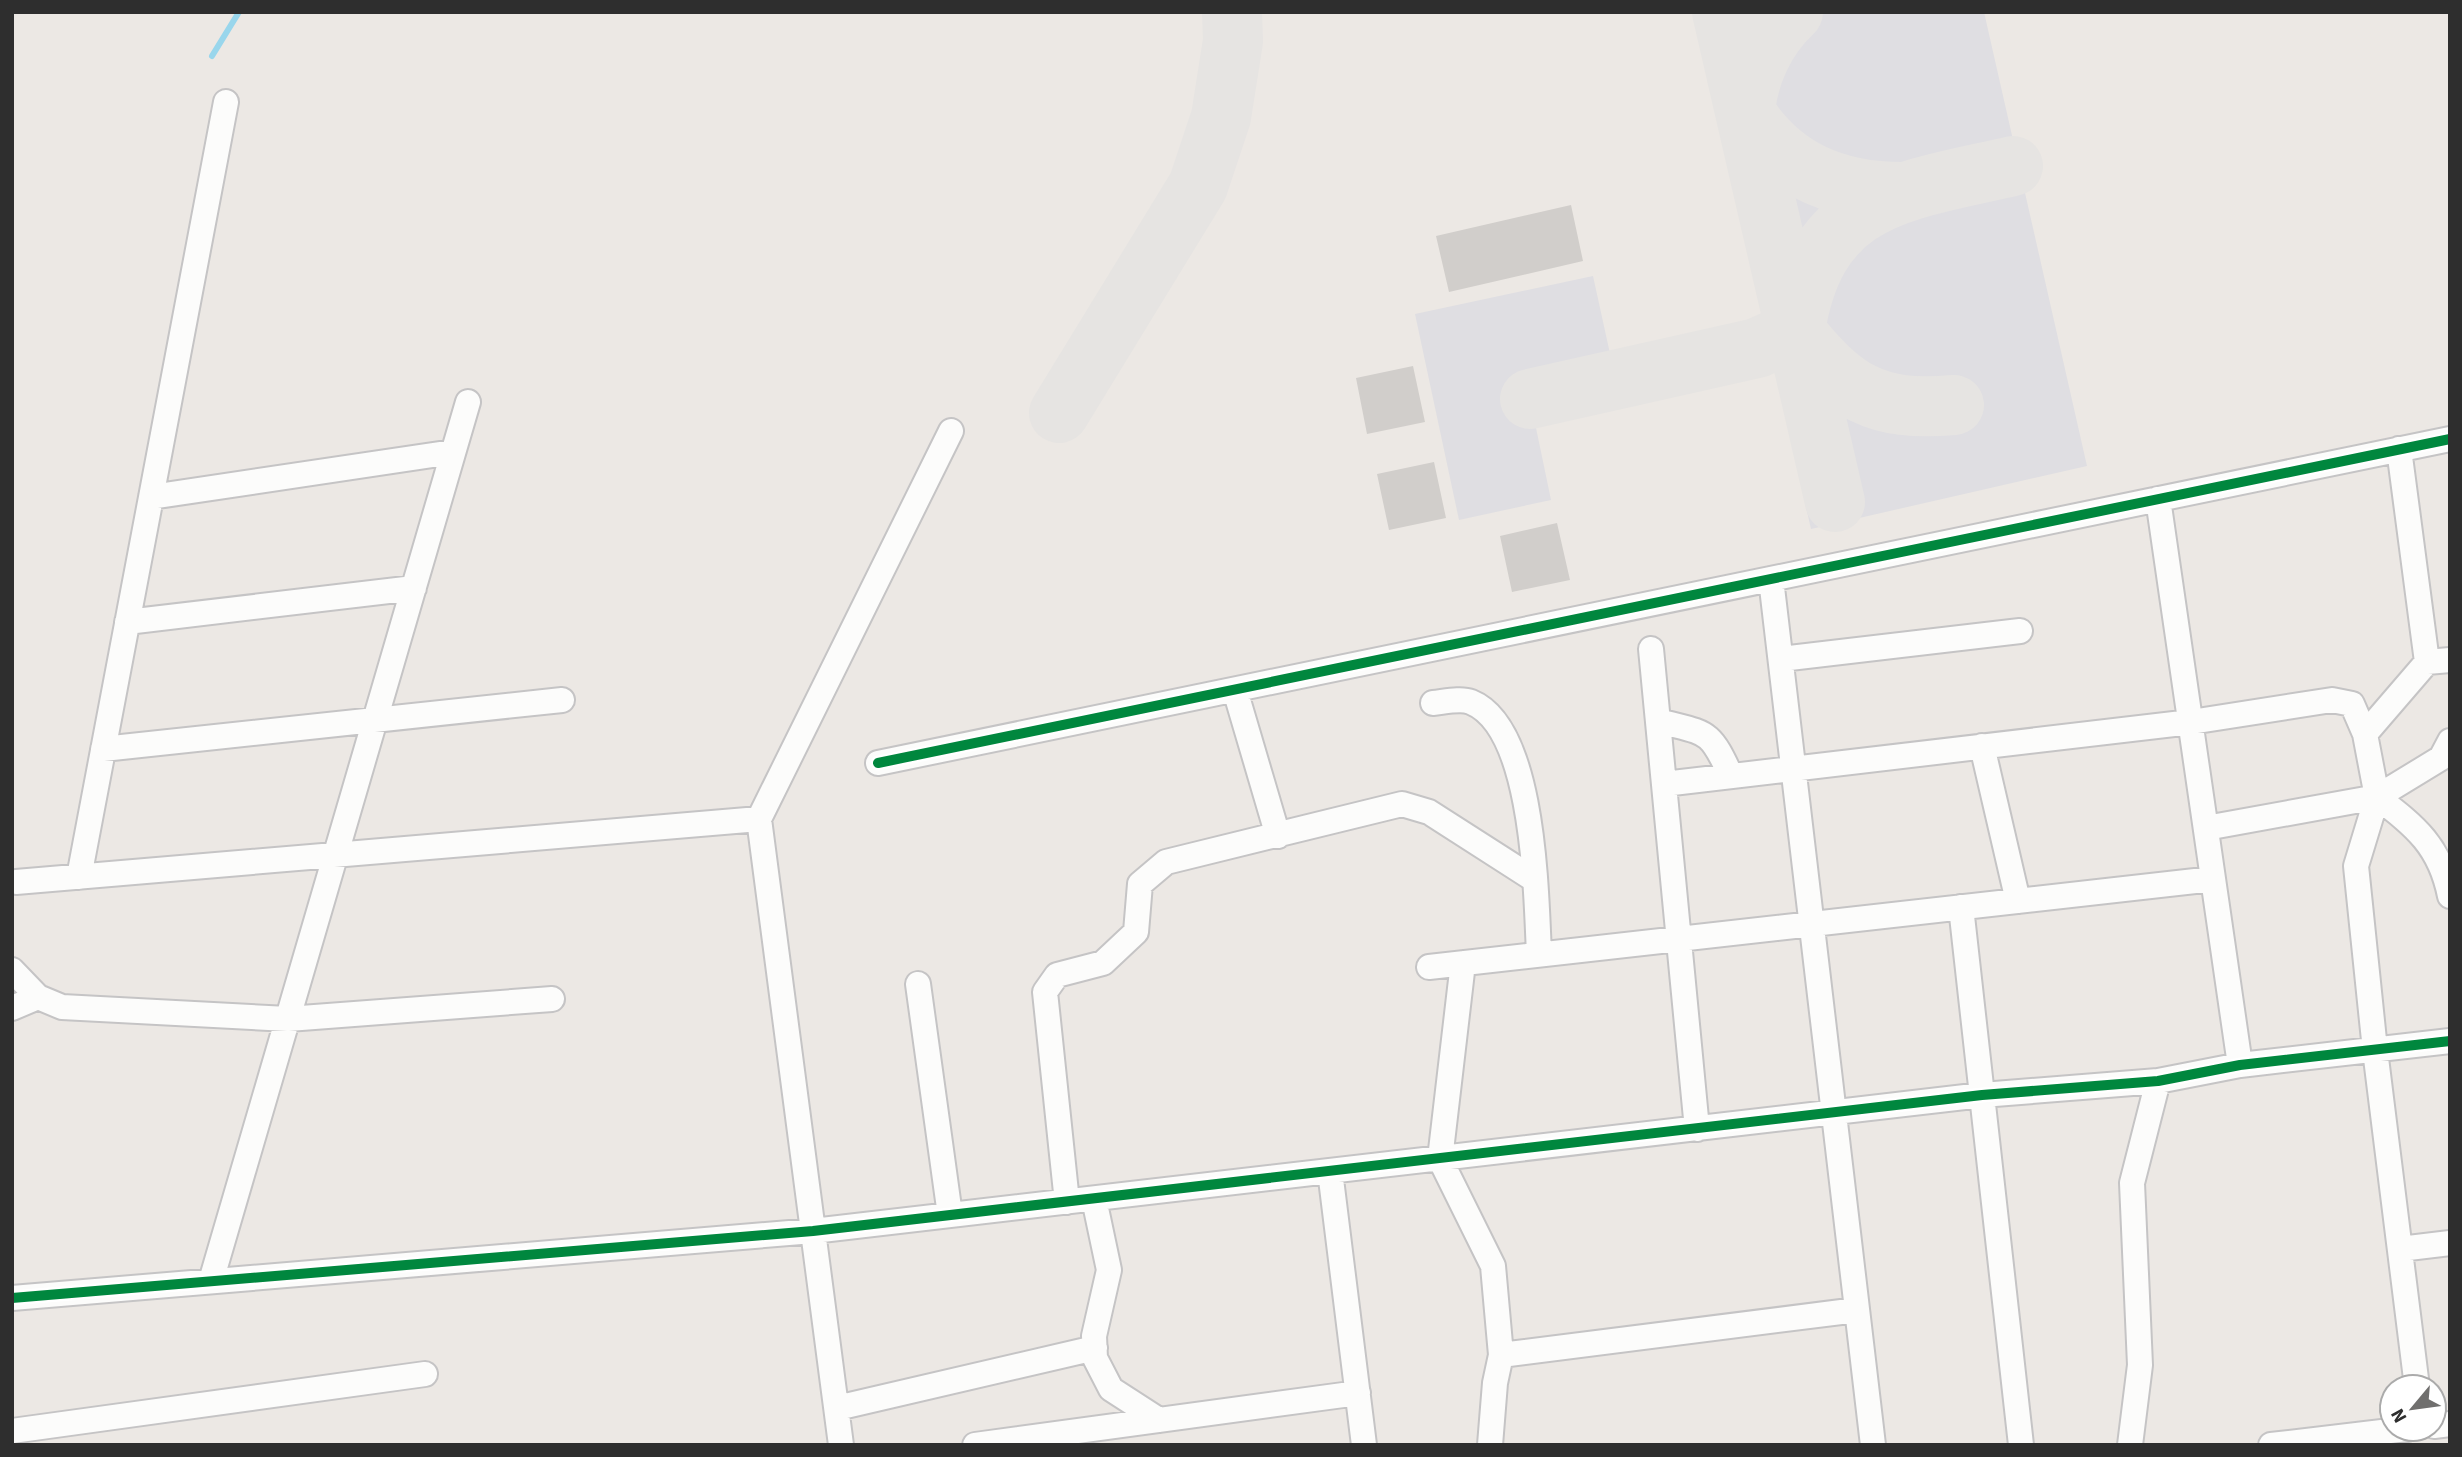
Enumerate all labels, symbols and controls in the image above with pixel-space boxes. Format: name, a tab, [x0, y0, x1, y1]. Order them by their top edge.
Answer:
north arrow	[2378, 1373, 2448, 1443]
text: N	[2385, 1403, 2414, 1428]

